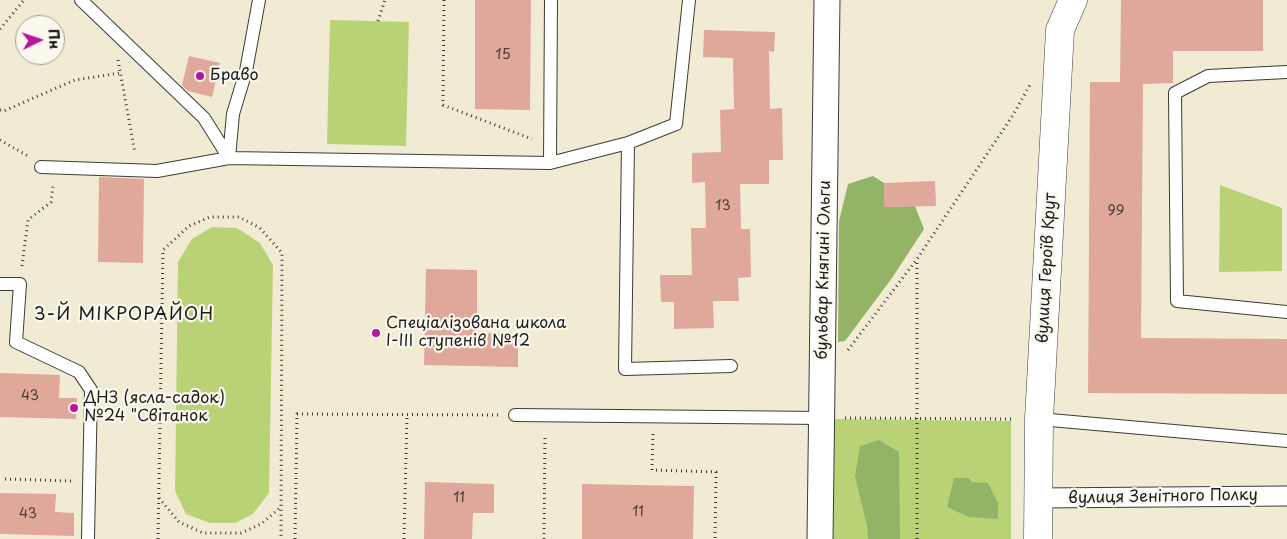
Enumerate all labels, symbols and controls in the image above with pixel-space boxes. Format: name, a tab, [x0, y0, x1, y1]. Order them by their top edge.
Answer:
north arrow	[15, 15, 65, 65]
text: Пн	[43, 28, 66, 50]
house number: 15	[495, 47, 511, 63]
place label: Браво	[210, 66, 259, 86]
marker: Браво	[194, 70, 206, 82]
street label: бульвар Княгині Ольги	[813, 180, 835, 360]
street label: вулиця Героїв Крут	[1033, 192, 1061, 344]
house number: 13	[715, 198, 731, 214]
house number: 99	[1107, 203, 1125, 219]
district label: 3-Й МІКРОРАЙОН	[31, 304, 217, 326]
place label: Спеціалізована школа І-ІІІ ступенів №12	[386, 314, 566, 352]
marker: Спеціалізована школа І-ІІІ ступенів №12	[370, 327, 382, 339]
house number: 43	[21, 388, 39, 404]
place label: ДНЗ (ясла-садок) №24 "Світанок	[84, 389, 225, 427]
marker: ДНЗ (ясла-садок) №24 "Світанок	[68, 402, 80, 414]
street label: вулиця Зенітного Полку	[1068, 486, 1258, 508]
house number: 11	[453, 490, 465, 506]
house number: 11	[632, 504, 644, 520]
house number: 43	[19, 506, 37, 522]

